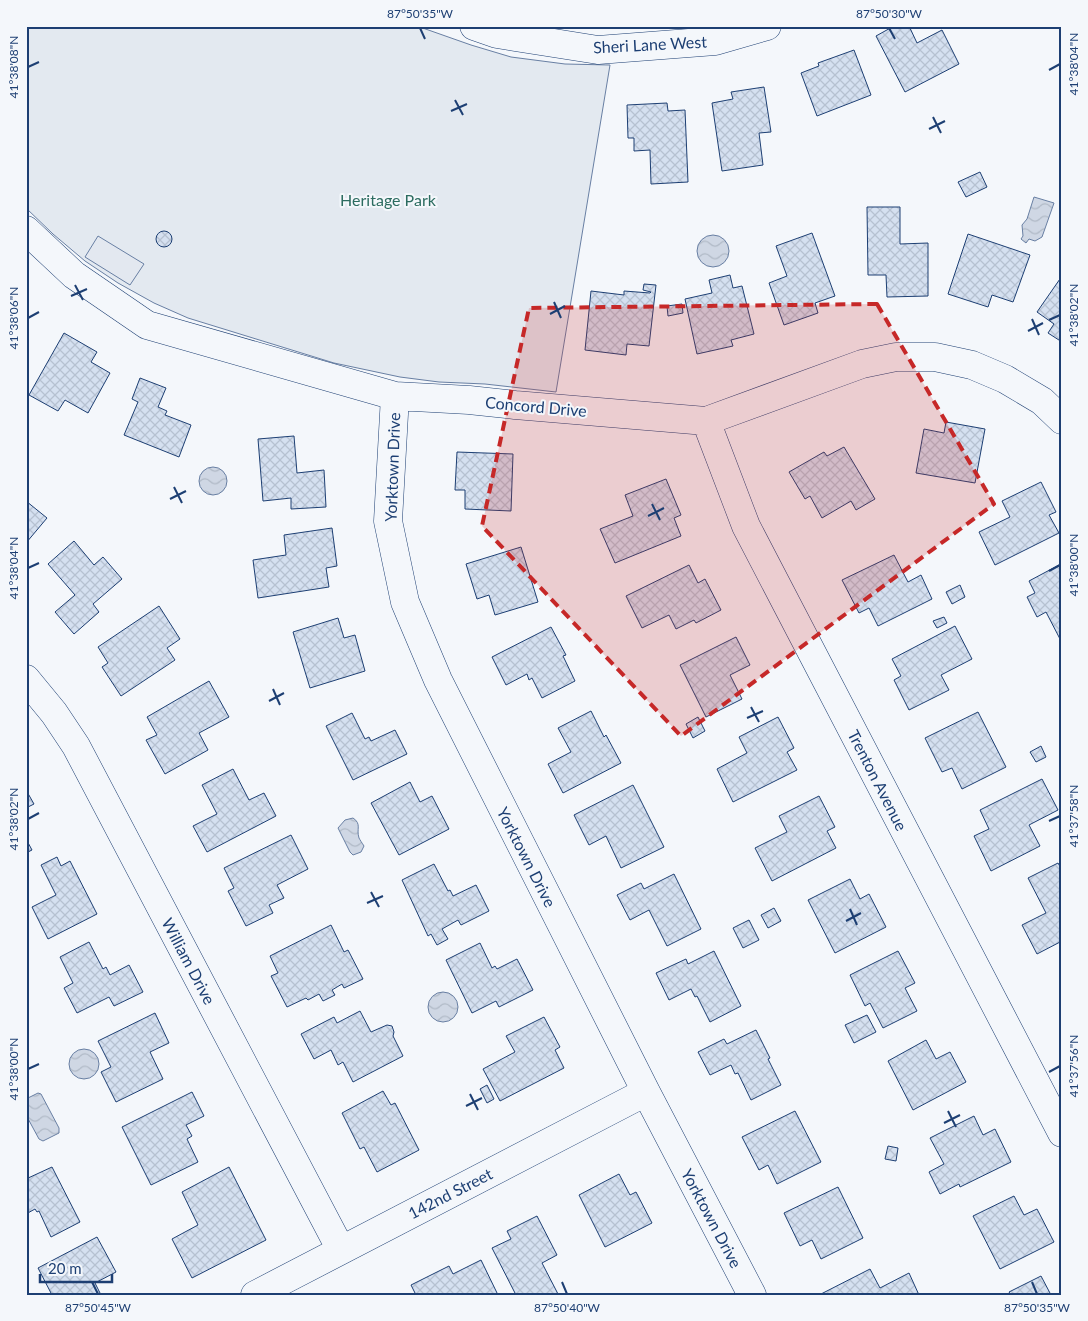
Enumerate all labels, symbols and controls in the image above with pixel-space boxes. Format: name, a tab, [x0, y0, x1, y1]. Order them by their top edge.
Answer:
text: 87°50'35"W	[387, 6, 454, 21]
text: 87°50'30"W	[856, 6, 923, 21]
street label: Sheri Lane West	[593, 32, 708, 56]
text: 41°38'04"N	[1066, 33, 1081, 95]
text: 41°38'08"N	[6, 36, 21, 98]
park label: Heritage Park	[340, 190, 437, 209]
text: 41°38'02"N	[1066, 284, 1081, 346]
text: 41°38'06"N	[6, 287, 21, 349]
street label: Concord Drive	[484, 392, 588, 420]
street label: Yorktown Drive	[381, 412, 403, 522]
text: 41°38'00"N	[1066, 534, 1081, 596]
text: 41°38'04"N	[6, 537, 21, 599]
street label: Trenton Avenue	[844, 726, 912, 834]
text: 41°37'58"N	[1066, 785, 1081, 847]
text: 41°38'02"N	[6, 788, 21, 850]
street label: Yorktown Drive	[494, 804, 560, 910]
street label: William Drive	[158, 915, 220, 1007]
text: 41°37'56"N	[1066, 1035, 1081, 1097]
text: 41°38'00"N	[6, 1038, 21, 1100]
street label: 142nd Street	[405, 1164, 496, 1222]
street label: Yorktown Drive	[678, 1165, 746, 1271]
scale bar	[40, 1251, 112, 1283]
text: 20 m	[48, 1259, 82, 1277]
text: 87°50'45"W	[65, 1300, 132, 1315]
text: 87°50'40"W	[534, 1300, 601, 1315]
text: 87°50'35"W	[1004, 1300, 1071, 1315]

